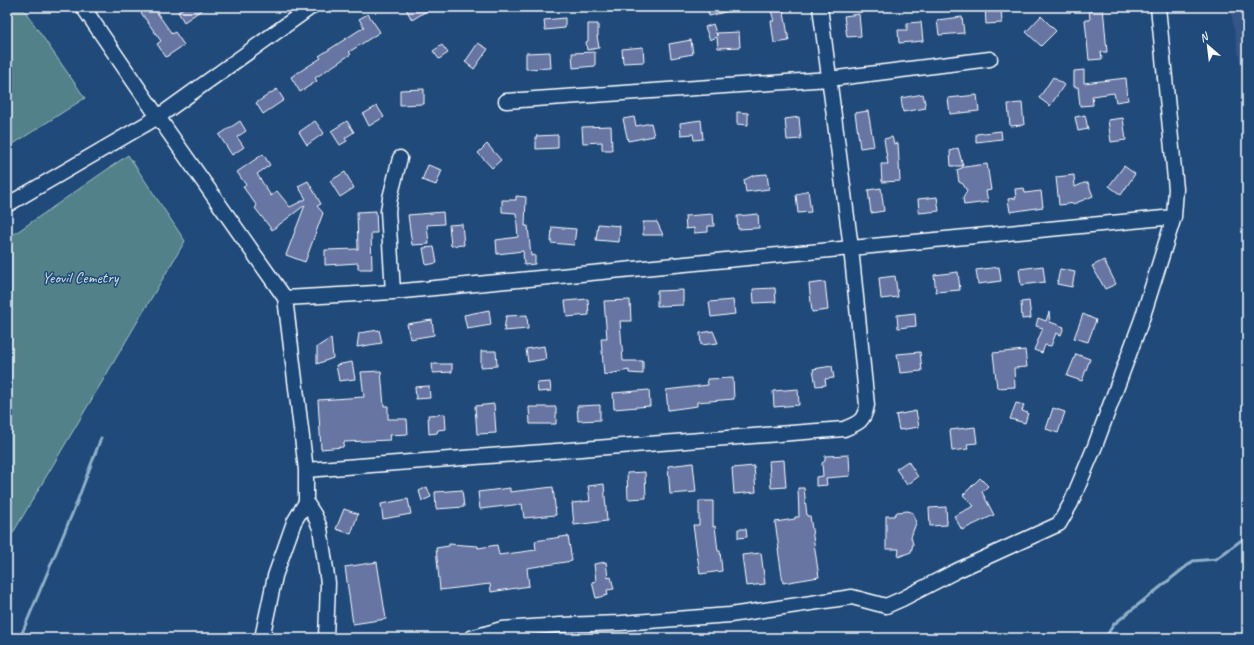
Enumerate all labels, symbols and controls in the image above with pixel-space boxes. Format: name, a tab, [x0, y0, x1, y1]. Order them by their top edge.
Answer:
north arrow	[1188, 26, 1228, 66]
text: N	[1197, 28, 1212, 45]
park label: Yeovil Cemetry	[42, 268, 120, 288]

